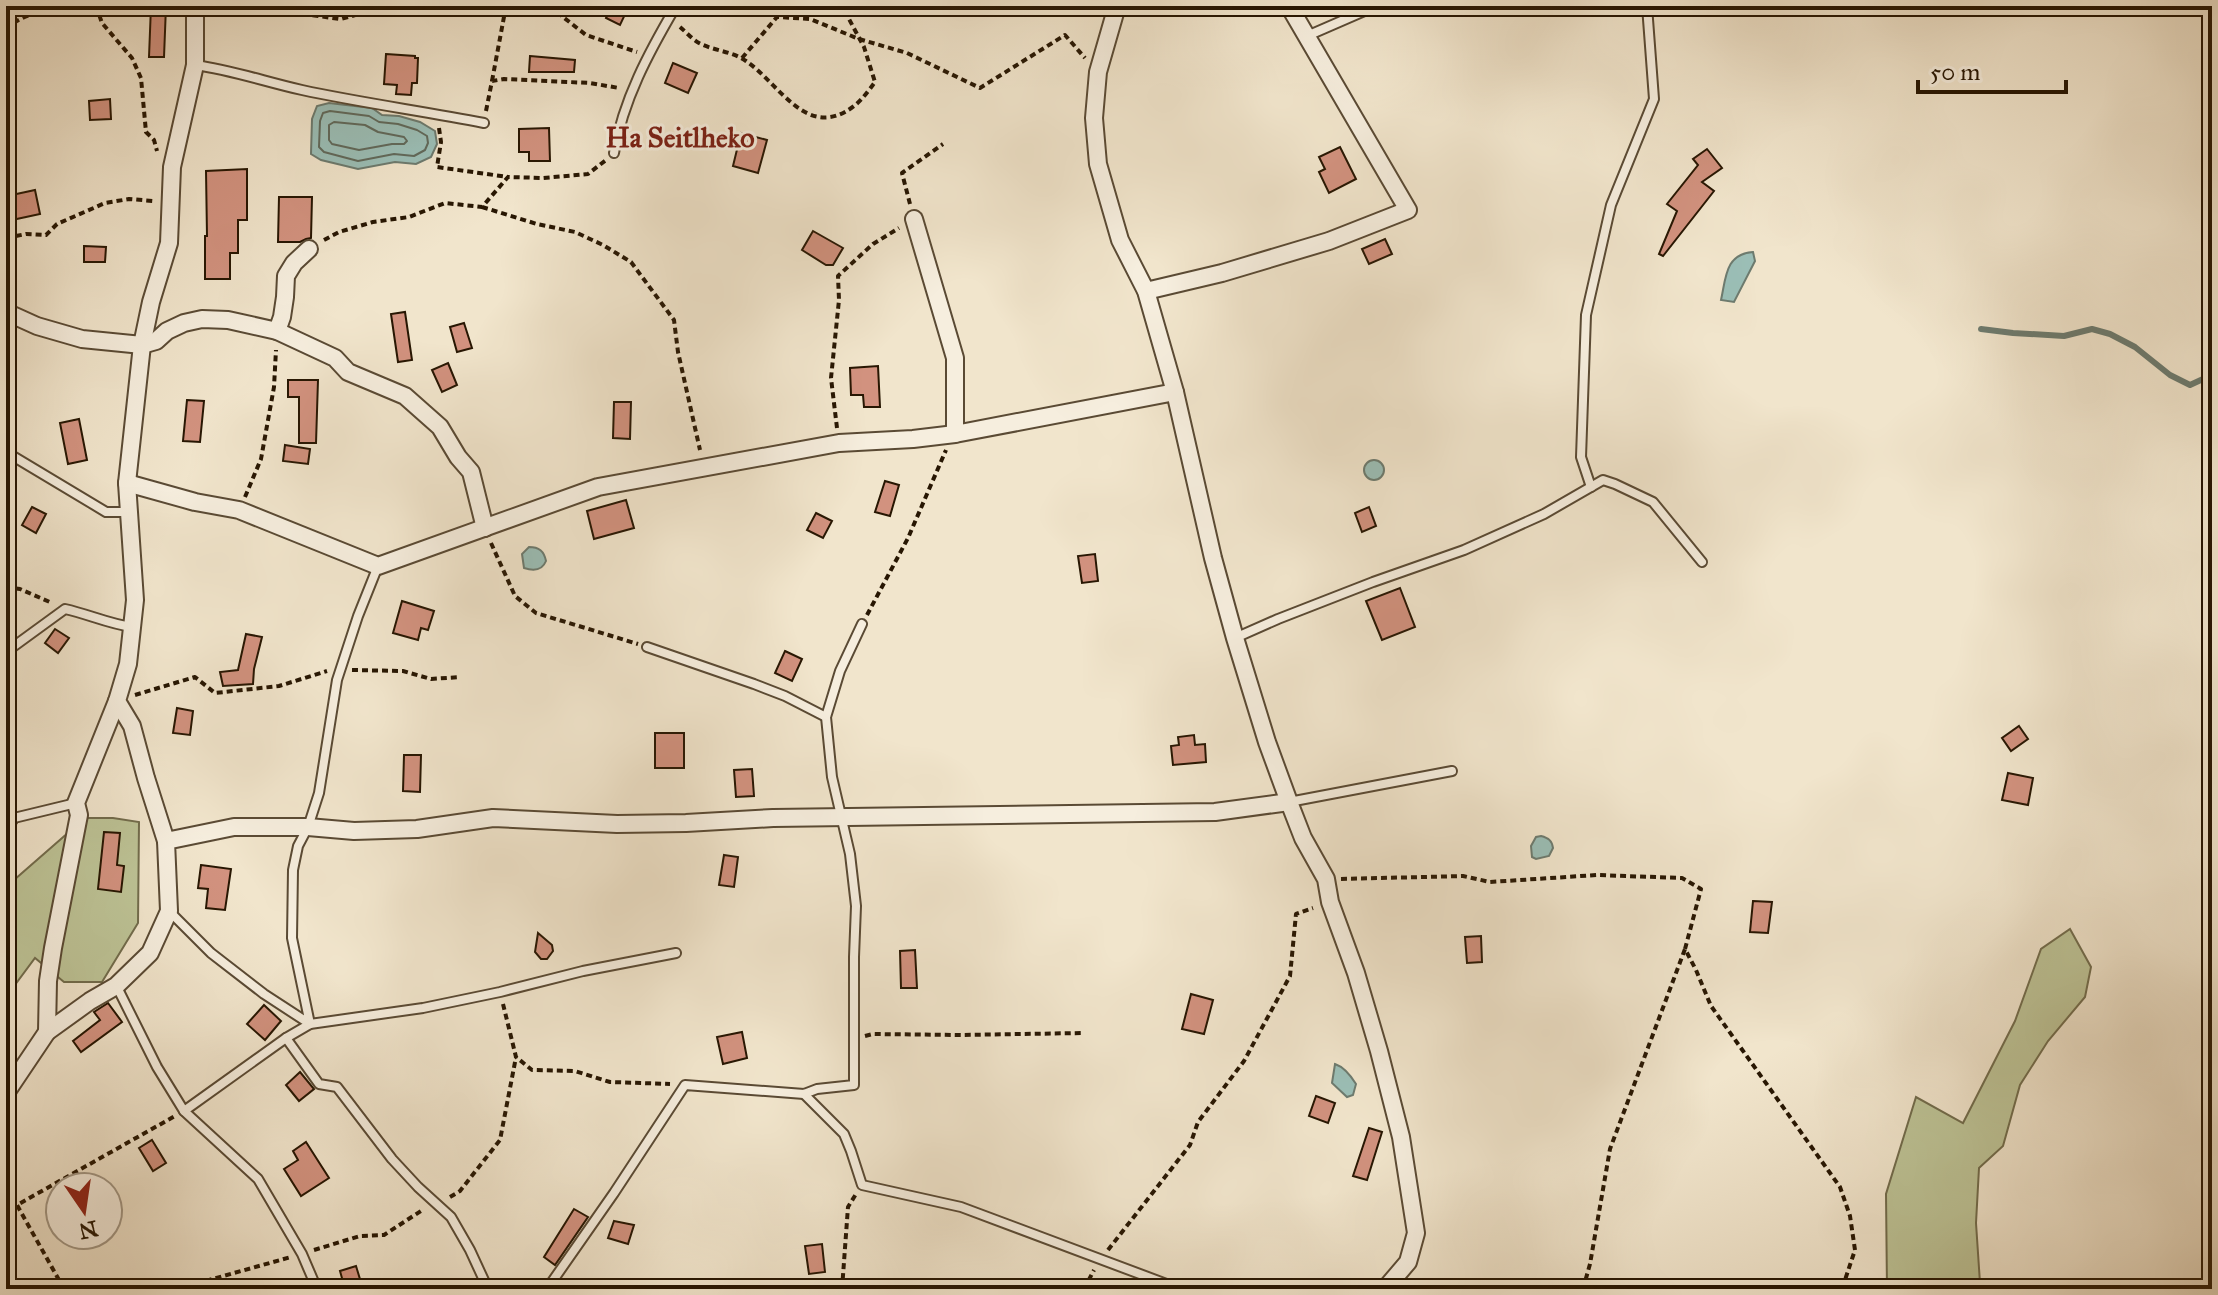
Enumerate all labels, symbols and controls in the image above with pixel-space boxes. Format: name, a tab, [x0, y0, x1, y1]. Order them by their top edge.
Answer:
scale bar	[1918, 44, 2066, 94]
text: 50 m	[1930, 57, 1980, 87]
district label: Ha Seitlheko	[606, 120, 754, 155]
north arrow	[44, 1171, 124, 1251]
text: N	[76, 1215, 101, 1245]

